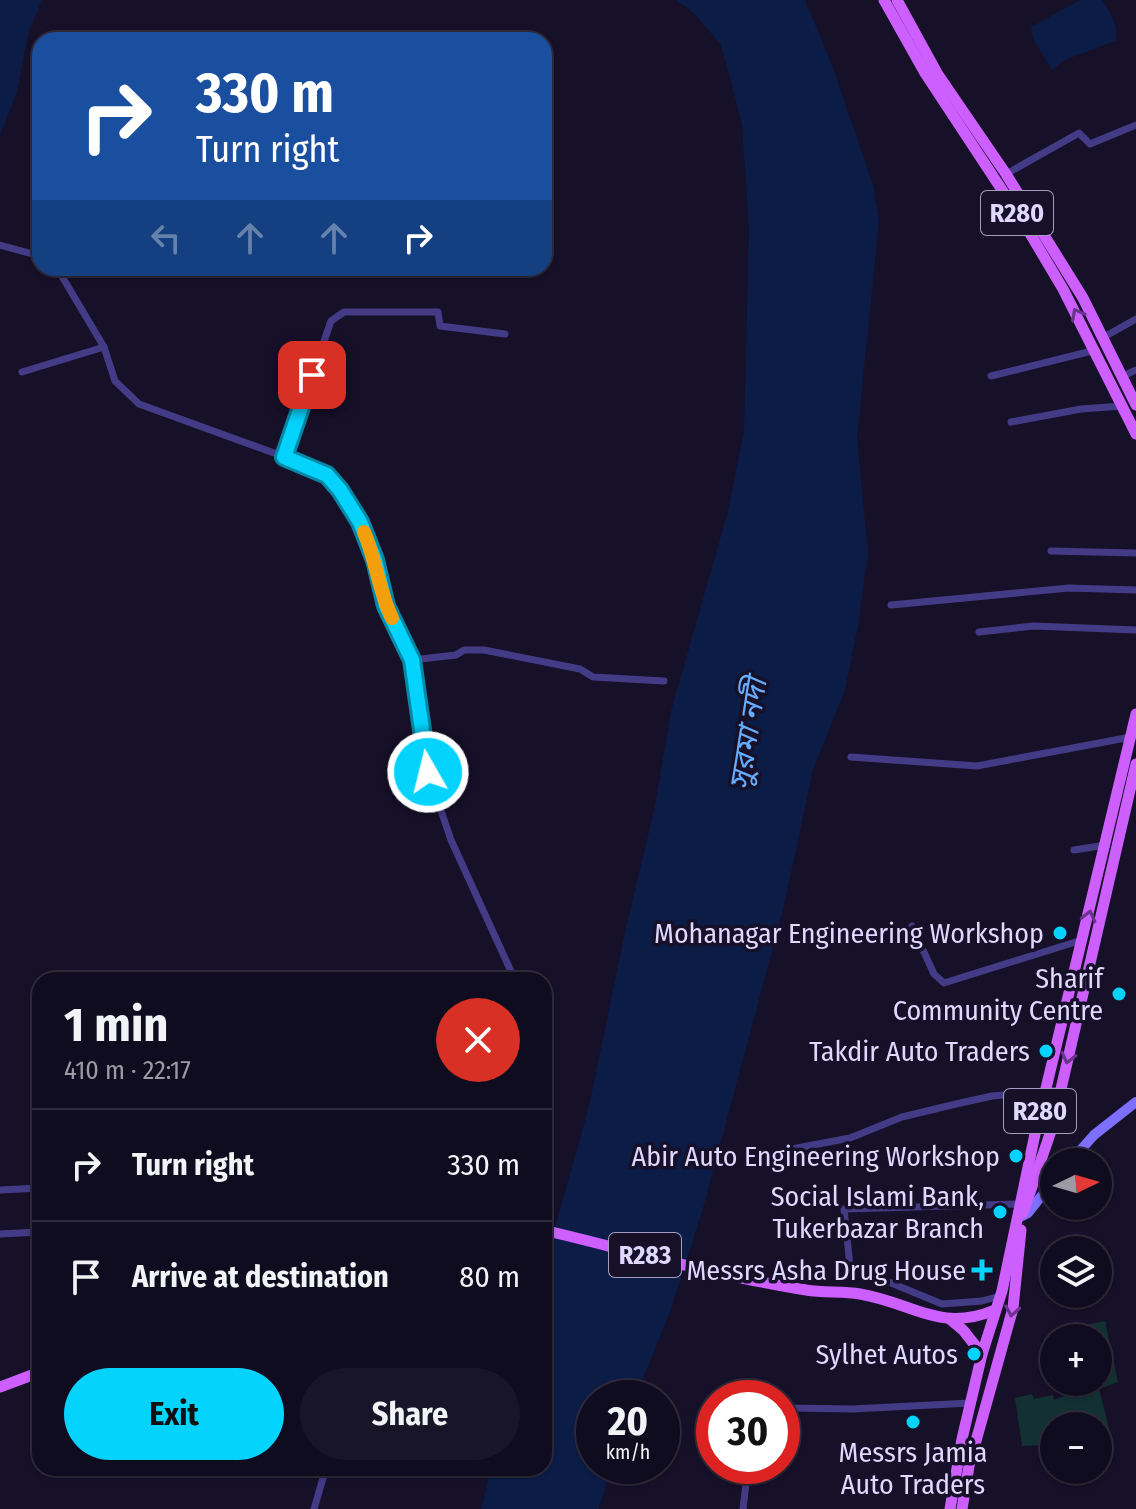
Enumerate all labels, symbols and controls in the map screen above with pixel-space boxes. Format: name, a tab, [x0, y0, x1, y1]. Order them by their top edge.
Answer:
text: 330 m	[196, 60, 334, 127]
icon: right	[64, 64, 168, 168]
text: Turn right	[196, 128, 339, 172]
road number: R280	[981, 191, 1053, 235]
icon: left	[144, 216, 188, 260]
icon: ahead	[228, 216, 272, 260]
icon: ahead	[312, 216, 356, 260]
icon: right	[396, 216, 440, 260]
one-way arrow	[1071, 307, 1086, 322]
pin	[278, 341, 346, 409]
icon: arrive	[290, 353, 334, 397]
water label: সুরমা নদী	[721, 671, 775, 792]
position arrow	[386, 730, 470, 814]
one-way arrow	[1080, 909, 1097, 923]
place label: Mohanagar Engineering Workshop	[654, 917, 1044, 950]
marker: Mohanagar Engineering Workshop	[1051, 924, 1069, 942]
place label: Sharif Community Centre	[893, 962, 1105, 1027]
marker: Sharif Community Centre	[1110, 985, 1128, 1003]
text: 1 min	[64, 996, 169, 1054]
button: close	[436, 998, 520, 1082]
place label: Takdir Auto Traders	[809, 1035, 1030, 1068]
marker: Takdir Auto Traders	[1037, 1042, 1055, 1060]
one-way arrow	[1061, 1051, 1078, 1065]
text: 410 m · 22:17	[64, 1055, 191, 1086]
road number: R280	[1004, 1089, 1076, 1133]
place label: Abir Auto Engineering Workshop	[632, 1140, 1000, 1173]
icon: right	[64, 1143, 108, 1187]
text: Turn right	[132, 1147, 254, 1183]
text: 330 m	[447, 1147, 520, 1183]
marker: Abir Auto Engineering Workshop	[1007, 1147, 1025, 1165]
north arrow	[1040, 1148, 1112, 1220]
map controls	[1040, 1148, 1112, 1484]
place label: Social Islami Bank, Tukerbazar Branch	[771, 1180, 984, 1245]
marker: Social Islami Bank, Tukerbazar Branch	[991, 1203, 1009, 1221]
road number: R283	[609, 1233, 681, 1277]
button: layers	[1040, 1236, 1112, 1308]
place label: Messrs Asha Drug House	[686, 1254, 966, 1287]
icon: arrive	[64, 1255, 108, 1299]
text: Arrive at destination	[132, 1259, 389, 1295]
text: 80 m	[459, 1259, 520, 1295]
marker: Messrs Asha Drug House	[973, 1261, 991, 1279]
one-way arrow	[1004, 1304, 1021, 1318]
button: +	[1040, 1324, 1112, 1396]
place label: Sylhet Autos	[815, 1338, 958, 1371]
marker: Sylhet Autos	[965, 1345, 983, 1363]
button: Exit	[64, 1368, 284, 1460]
button: Share	[300, 1368, 520, 1460]
speed limit sign: 30	[696, 1380, 800, 1484]
text: 20	[608, 1398, 648, 1446]
button: −	[1040, 1412, 1112, 1484]
marker: Messrs Jamia Auto Traders	[904, 1413, 922, 1431]
place label: Messrs Jamia Auto Traders	[839, 1436, 987, 1501]
text: km/h	[606, 1440, 650, 1464]

